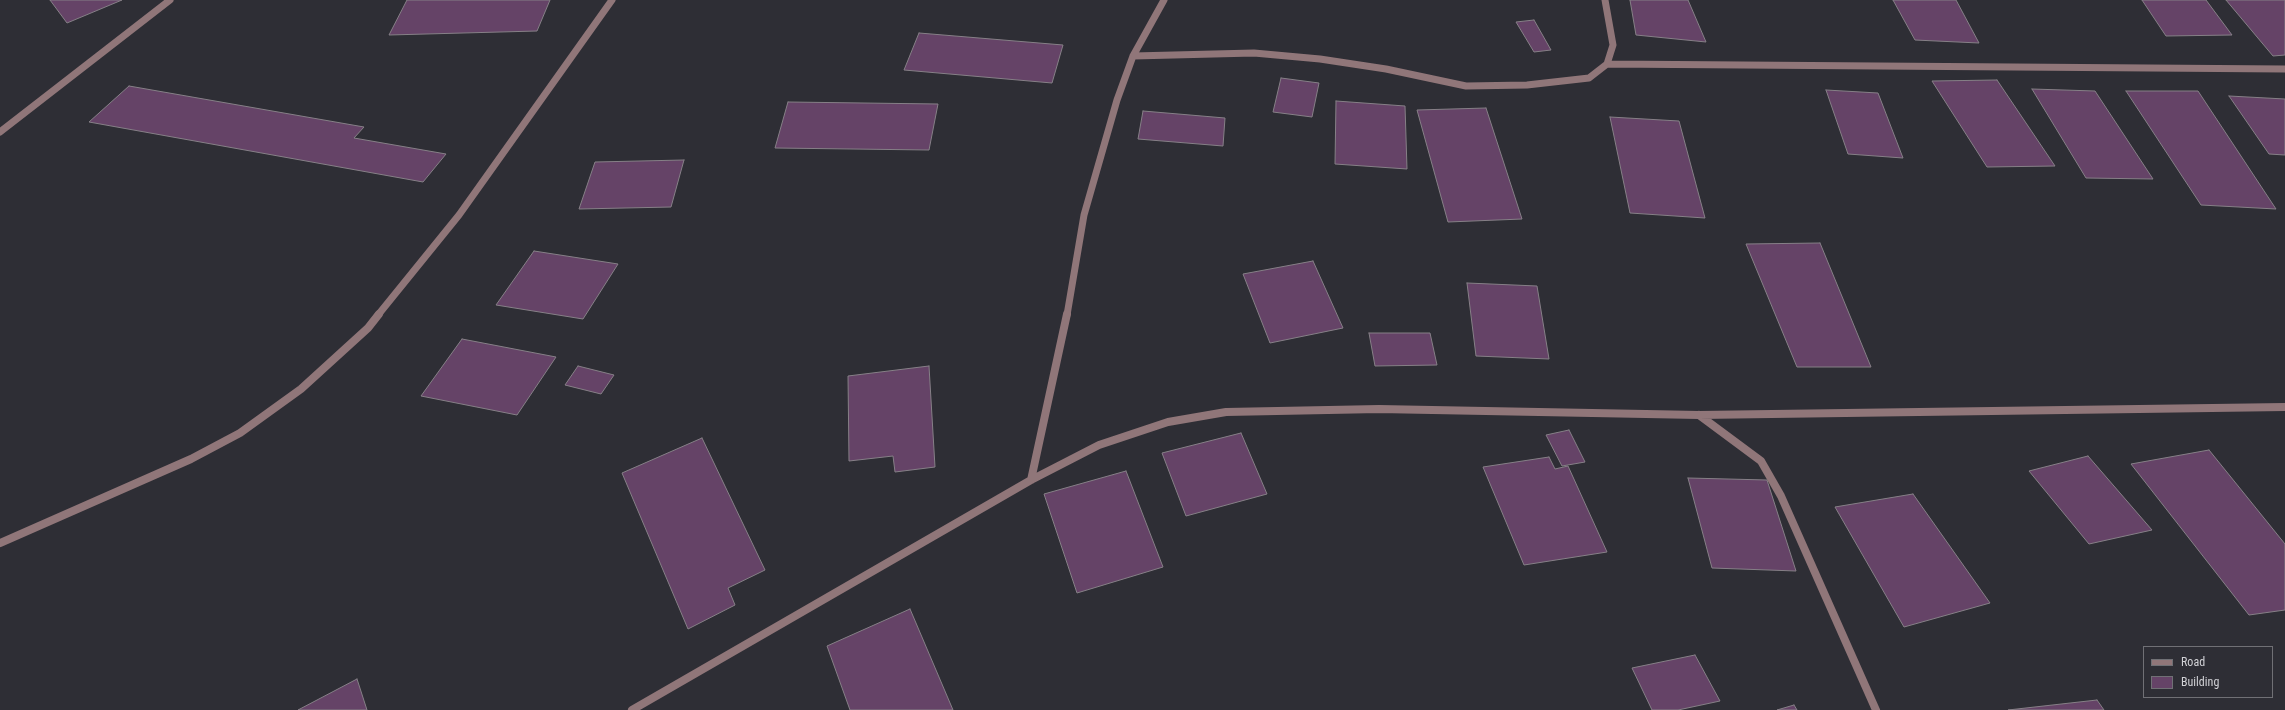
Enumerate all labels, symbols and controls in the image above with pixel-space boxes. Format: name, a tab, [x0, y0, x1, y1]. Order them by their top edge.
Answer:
legend	[2143, 646, 2273, 698]
text: Road	[2181, 655, 2205, 669]
text: Building	[2181, 675, 2219, 689]

